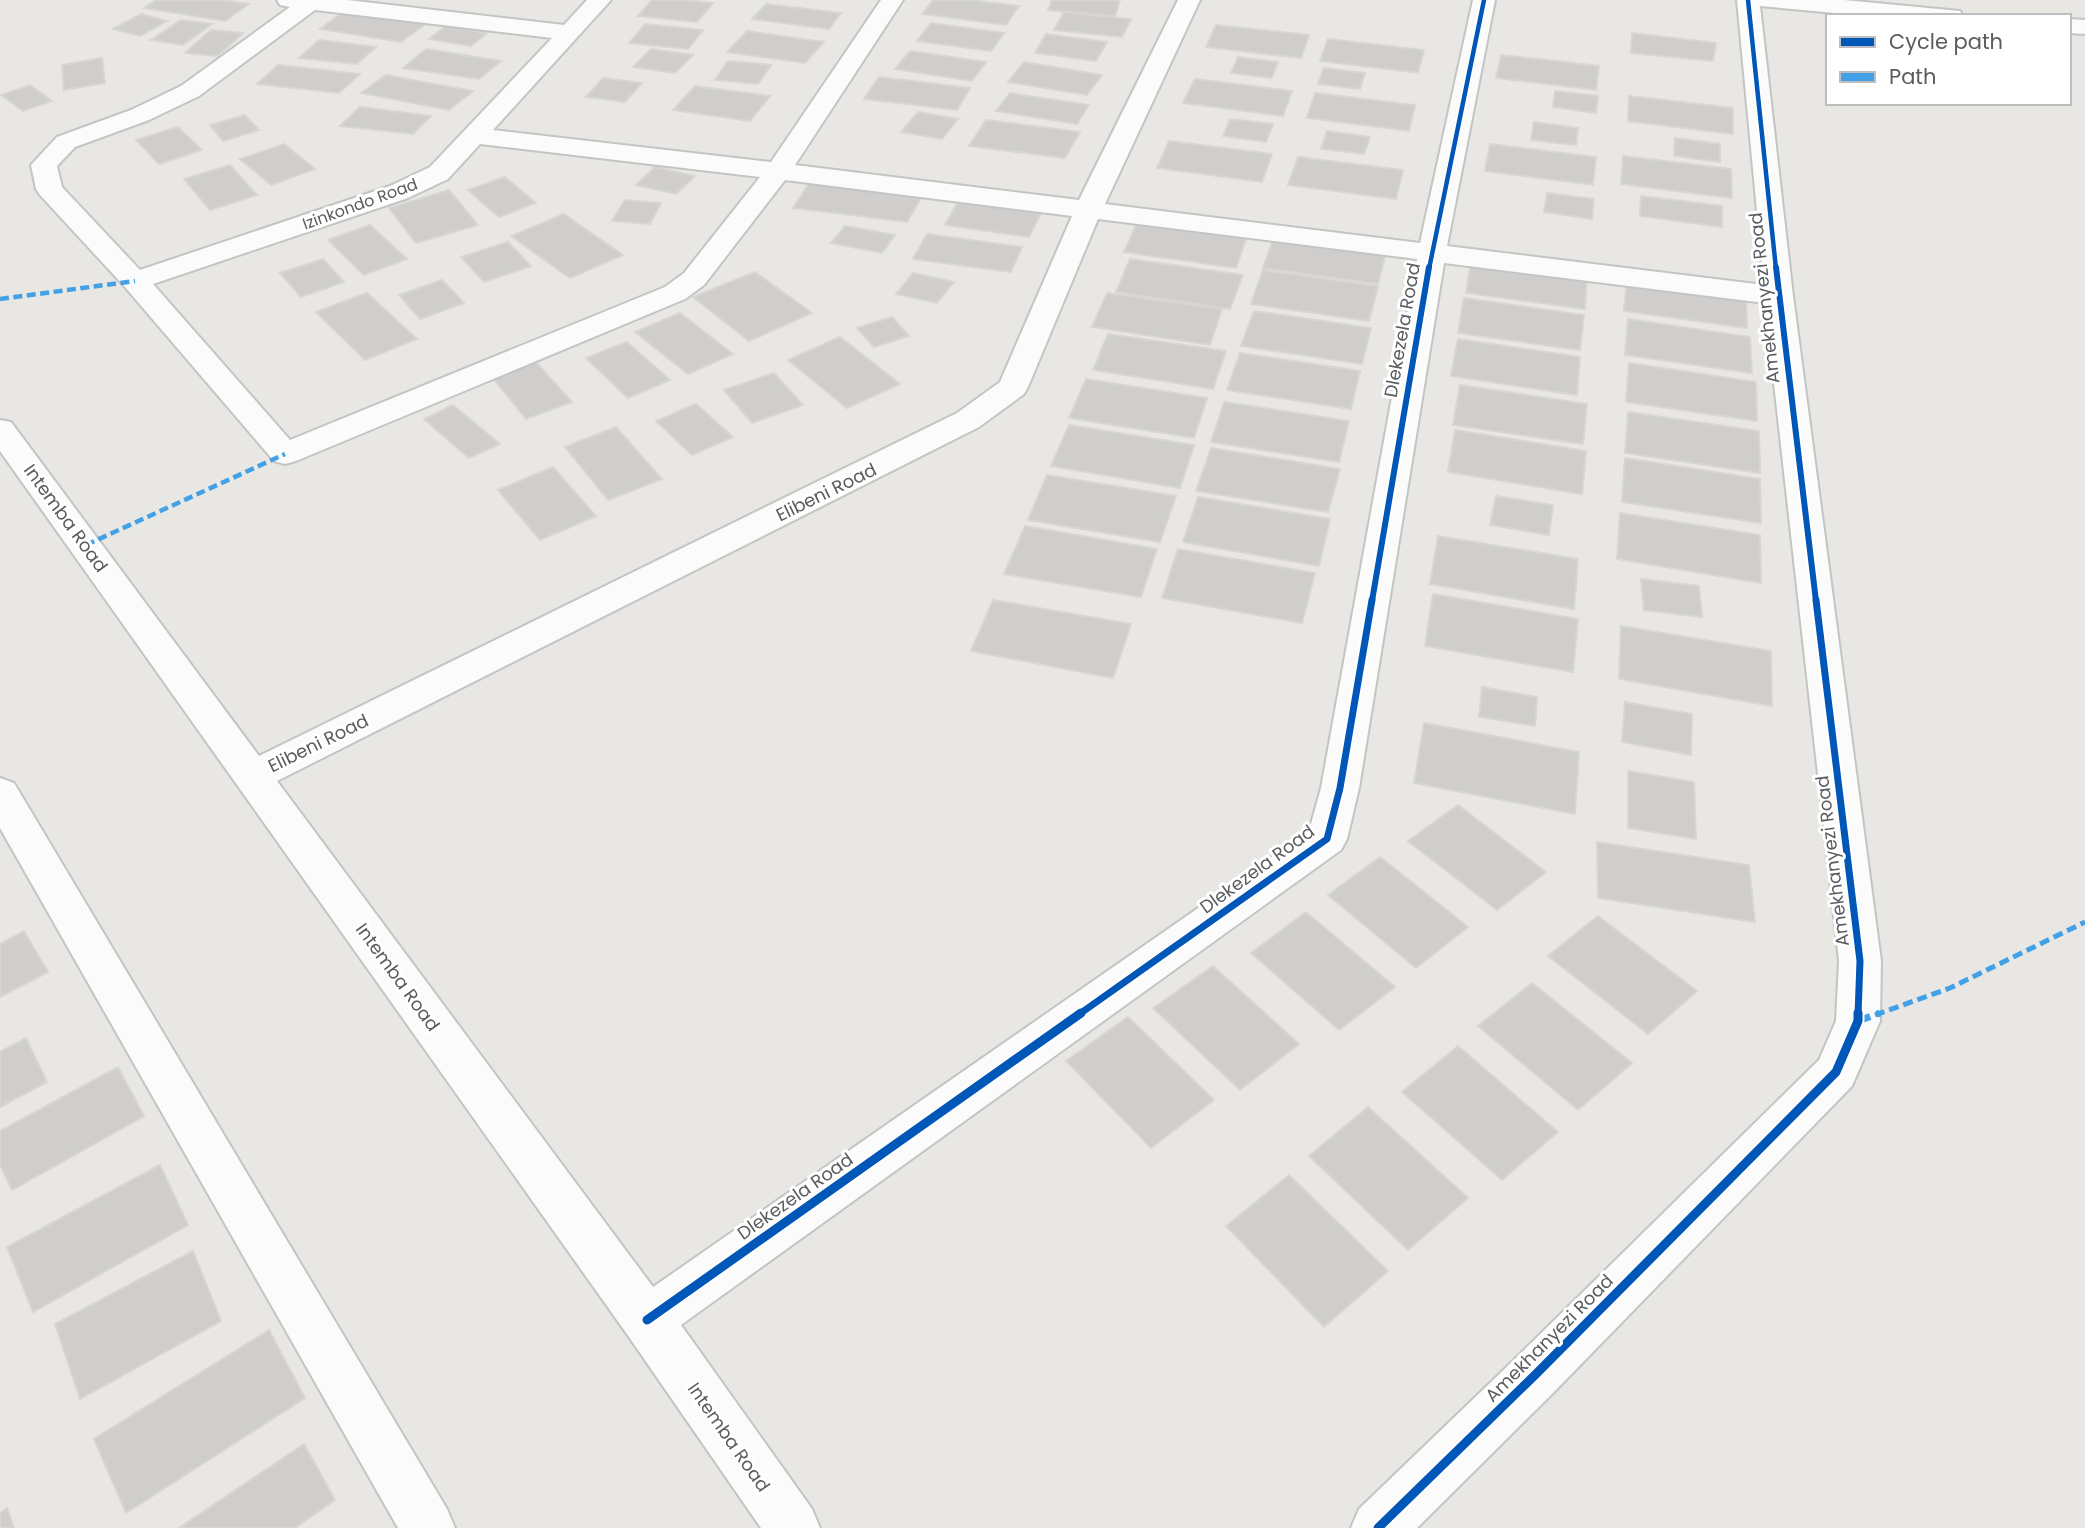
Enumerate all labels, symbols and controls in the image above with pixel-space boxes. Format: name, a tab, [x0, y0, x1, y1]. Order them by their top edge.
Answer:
legend	[1826, 14, 2071, 105]
text: Cycle path	[1889, 27, 2003, 56]
text: Path	[1889, 62, 1936, 91]
street label: Izinkondo Road	[299, 172, 421, 236]
street label: Amekhanyezi Road	[1743, 211, 1785, 385]
street label: Dlekezela Road	[1378, 261, 1426, 399]
street label: Elibeni Road	[772, 457, 880, 527]
street label: Intemba Road	[18, 459, 114, 577]
street label: Elibeni Road	[264, 708, 372, 778]
street label: Amekhanyezi Road	[1809, 774, 1855, 948]
street label: Dlekezela Road	[1195, 819, 1319, 919]
street label: Intemba Road	[350, 918, 446, 1036]
street label: Dlekezela Road	[732, 1147, 858, 1245]
street label: Amekhanyezi Road	[1479, 1268, 1619, 1408]
street label: Intemba Road	[682, 1377, 776, 1497]

